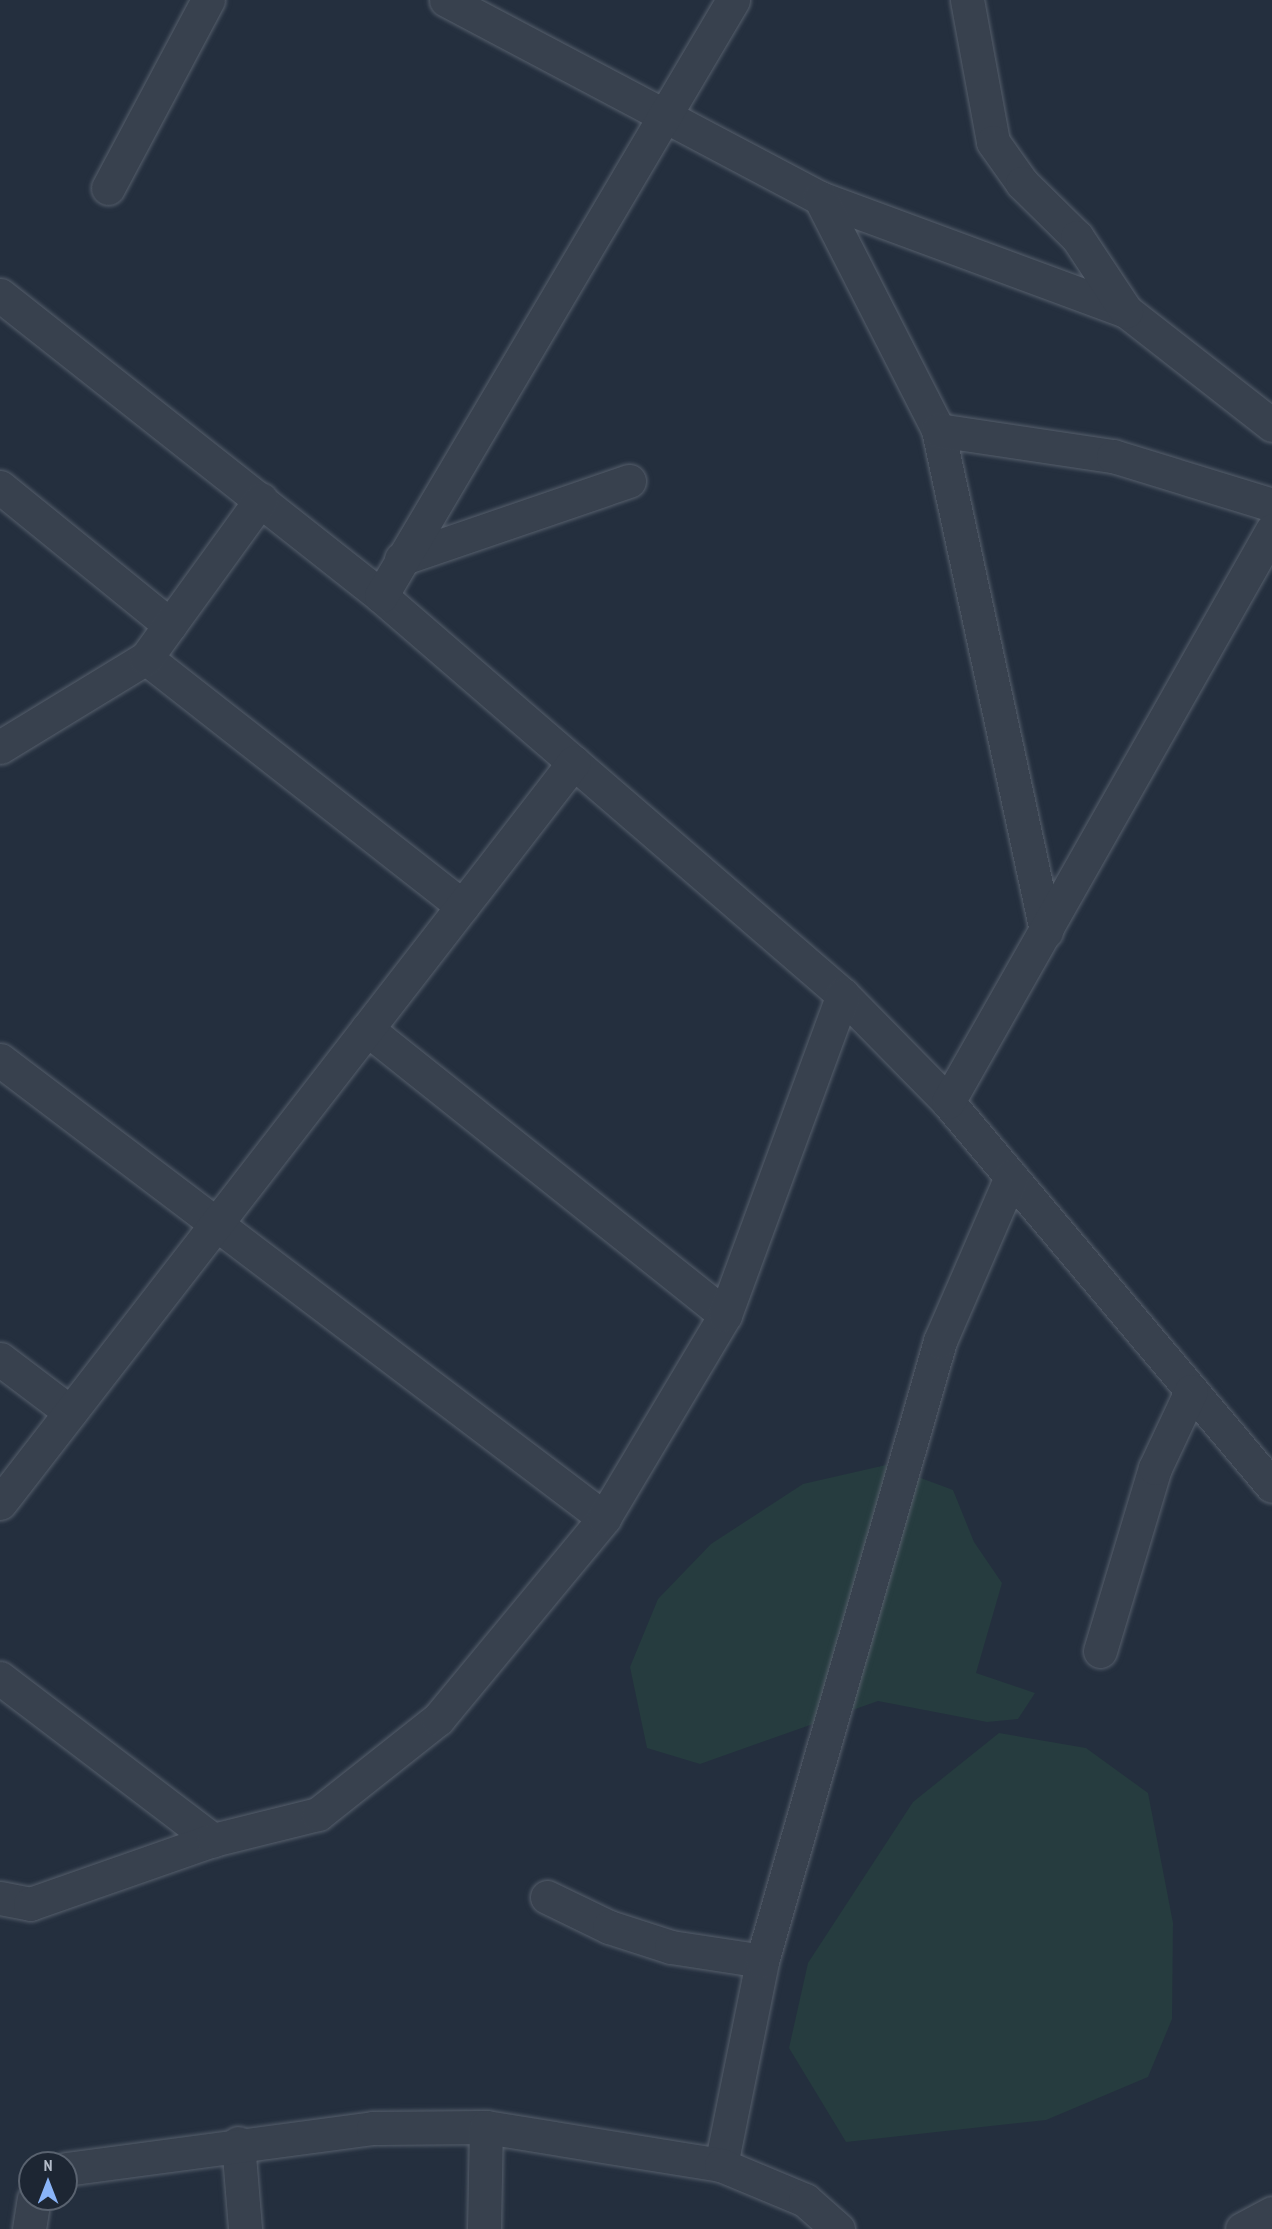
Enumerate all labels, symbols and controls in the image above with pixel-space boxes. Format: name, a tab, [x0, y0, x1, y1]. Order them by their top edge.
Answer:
north arrow	[18, 2151, 78, 2211]
text: N	[44, 2155, 52, 2175]

